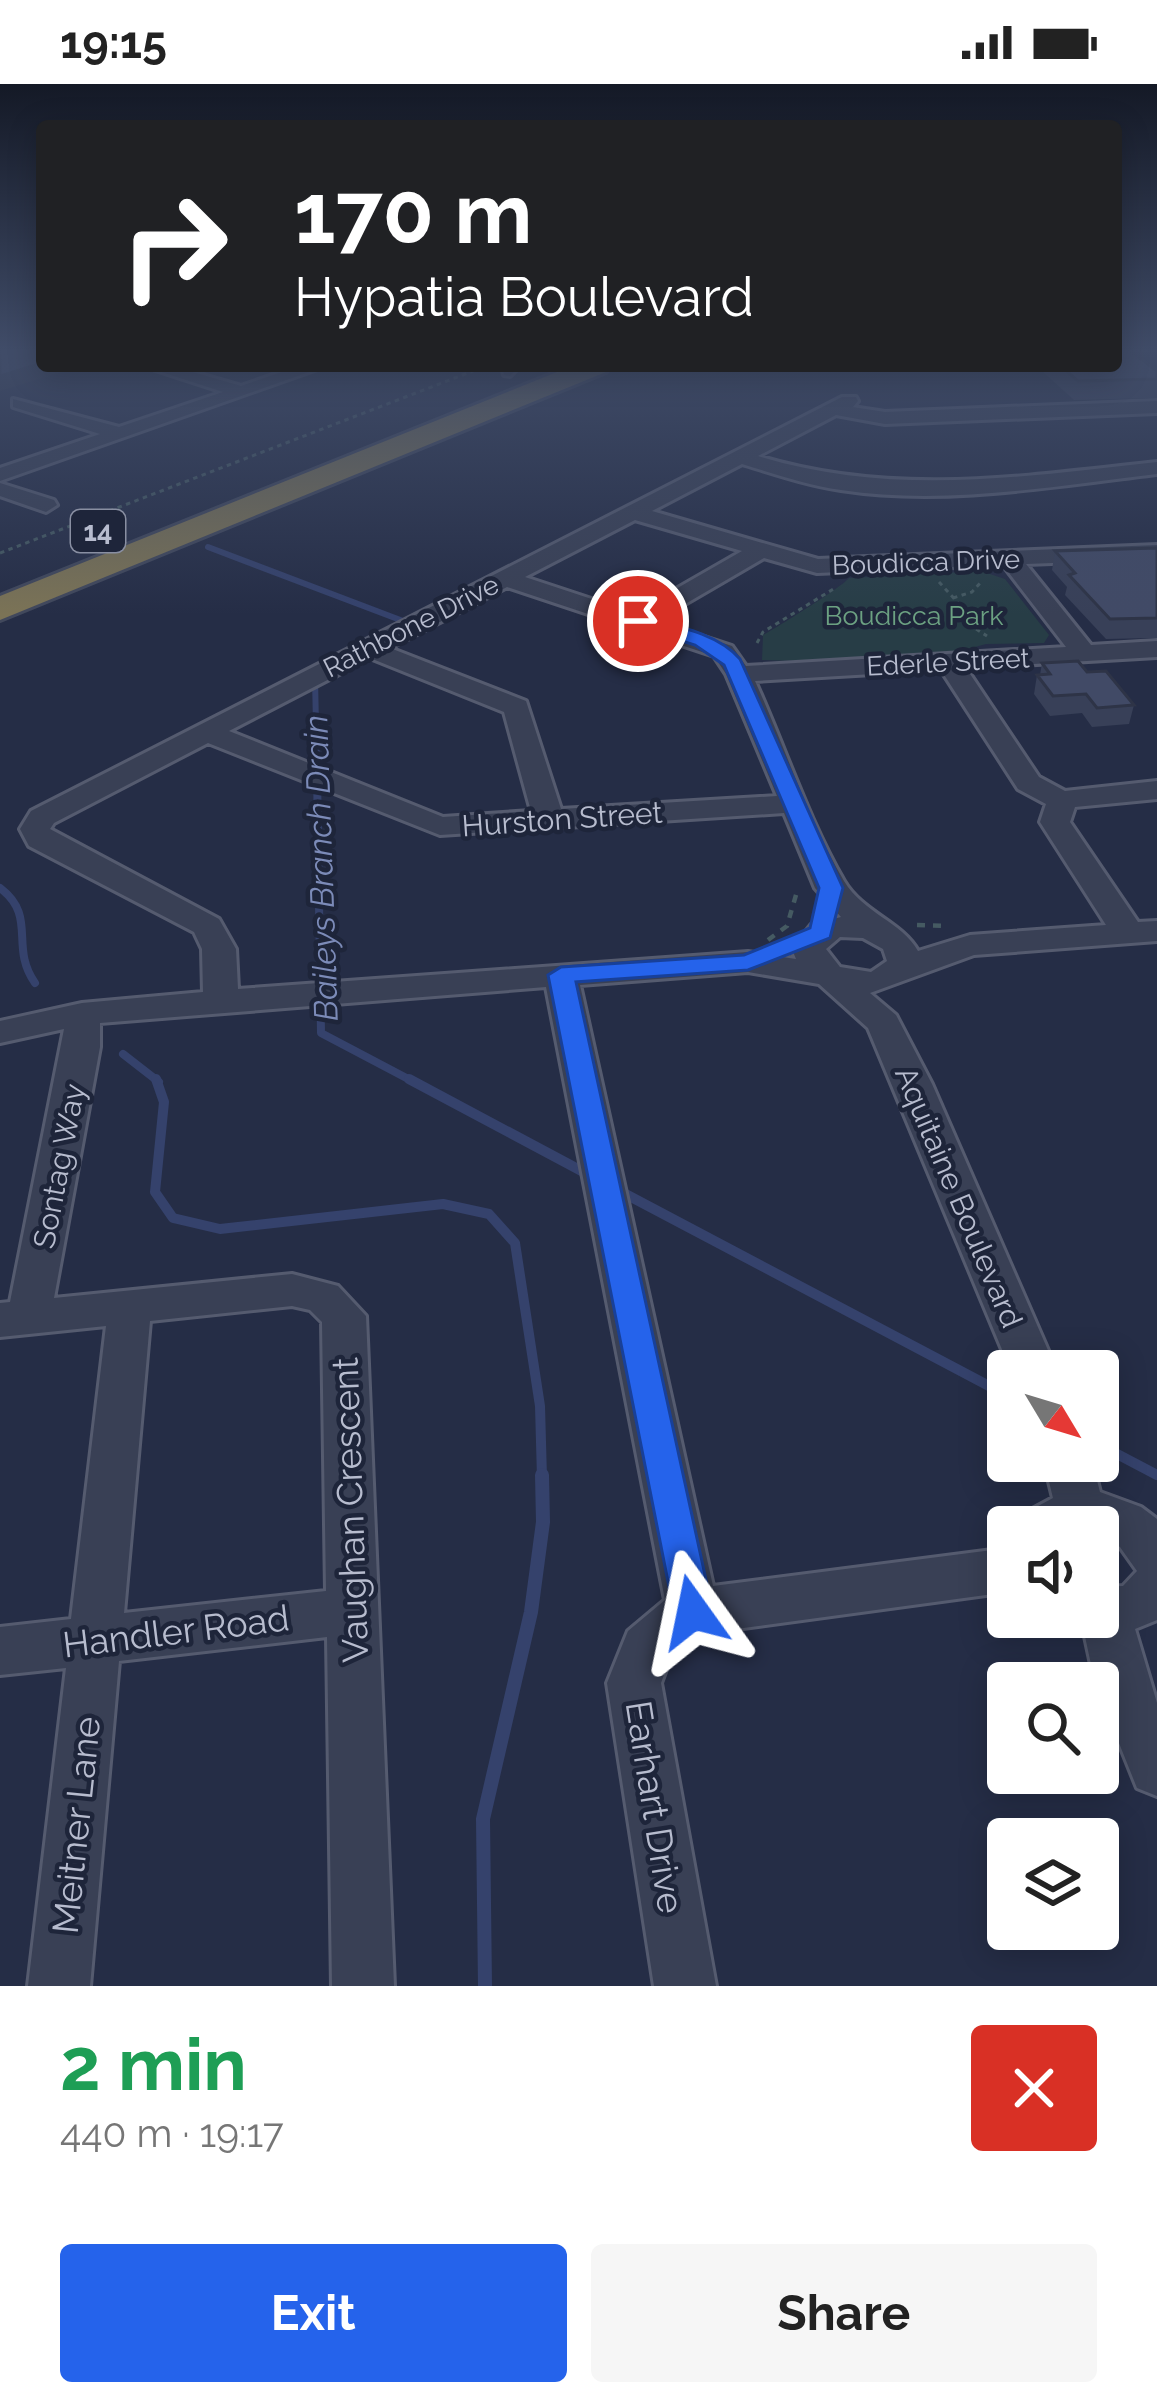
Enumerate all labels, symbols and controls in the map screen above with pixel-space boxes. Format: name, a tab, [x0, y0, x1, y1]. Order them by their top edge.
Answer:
text: 19:15	[60, 16, 167, 69]
text: 170 m	[294, 164, 533, 263]
icon: right	[96, 168, 252, 324]
text: Hypatia Boulevard	[294, 265, 754, 329]
road number: 14	[71, 510, 125, 552]
street label: Boudicca Drive	[831, 543, 1021, 581]
street label: Rathbone Drive	[318, 568, 504, 683]
pin	[587, 570, 689, 672]
icon: arrive	[605, 588, 671, 654]
park label: Boudicca Park	[824, 600, 1004, 631]
street label: Ederle Street	[866, 642, 1030, 682]
water label: Baileys Branch Drain	[296, 714, 346, 1022]
street label: Hurston Street	[461, 795, 663, 843]
street label: Aquitaine Boulevard	[888, 1061, 1030, 1333]
street label: Sontag Way	[26, 1081, 92, 1251]
north arrow	[987, 1350, 1119, 1482]
map controls	[987, 1350, 1119, 1950]
street label: Vaughan Crescent	[324, 1357, 376, 1663]
button: sound	[987, 1506, 1119, 1638]
position arrow	[630, 1549, 756, 1675]
street label: Handler Road	[60, 1596, 292, 1666]
button: search	[987, 1662, 1119, 1794]
street label: Earhart Drive	[617, 1698, 693, 1916]
street label: Meitner Lane	[44, 1714, 108, 1936]
button: layers	[987, 1818, 1119, 1950]
text: 2 min	[60, 2022, 247, 2107]
button: close	[971, 2025, 1097, 2151]
text: 440 m · 19:17	[60, 2110, 284, 2156]
button: Exit	[60, 2244, 567, 2382]
button: Share	[591, 2244, 1097, 2382]

